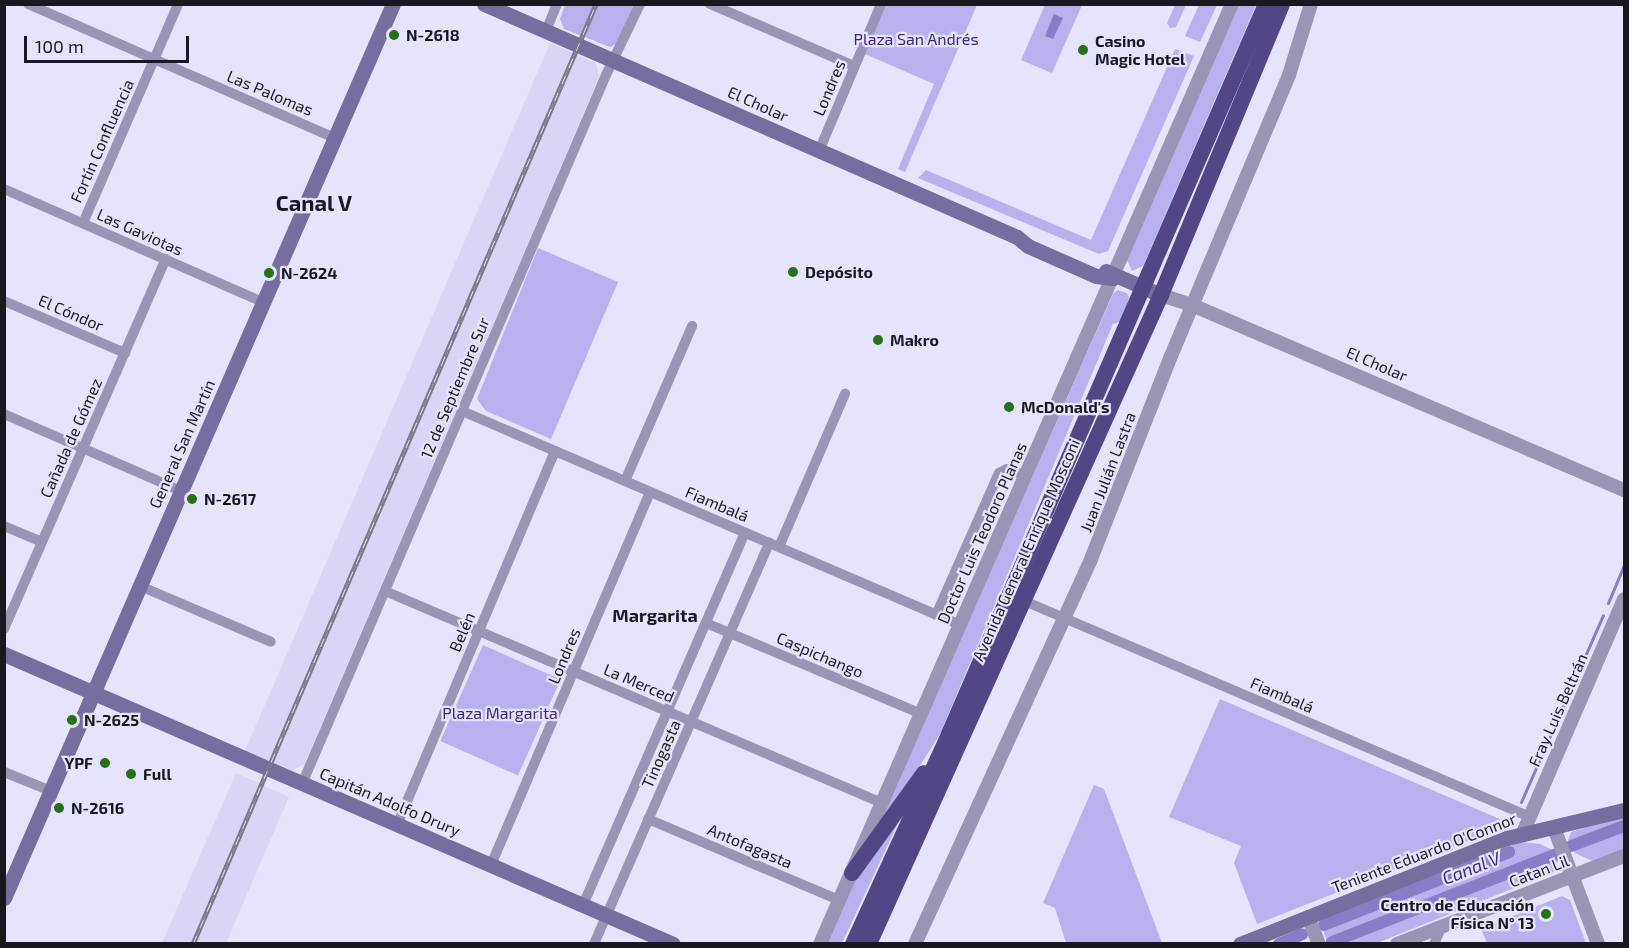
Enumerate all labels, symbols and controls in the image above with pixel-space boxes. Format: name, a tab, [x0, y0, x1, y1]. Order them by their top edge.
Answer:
scale bar	[27, 24, 192, 62]
place label: N-2618	[406, 25, 460, 45]
marker: N-2618	[387, 28, 401, 42]
park label: Plaza San Andrés	[853, 29, 979, 49]
place label: Casino Magic Hotel	[1095, 31, 1185, 69]
text: 100 m	[35, 35, 84, 57]
marker: Casino Magic Hotel	[1076, 43, 1090, 57]
street label: Londres	[809, 57, 849, 119]
street label: Las Palomas	[224, 66, 316, 120]
street label: Fortín Confluencia	[66, 77, 138, 205]
street label: El Cholar	[725, 82, 791, 126]
district label: Canal V	[275, 190, 353, 216]
street label: Las Gaviotas	[94, 205, 186, 259]
place label: Depósito	[805, 262, 873, 282]
place label: N-2624	[281, 263, 337, 283]
marker: Depósito	[786, 265, 800, 279]
marker: N-2624	[262, 266, 276, 280]
street label: El Cóndor	[35, 291, 107, 335]
street label: 12 de Septiembre Sur	[417, 314, 493, 462]
place label: Makro	[890, 330, 939, 350]
marker: Makro	[871, 333, 885, 347]
street label: El Cholar	[1343, 343, 1411, 385]
street label: Cañada de Gómez	[36, 375, 106, 501]
street label: General San Martín	[145, 376, 219, 512]
place label: McDonald's	[1021, 397, 1110, 417]
marker: McDonald's	[1002, 400, 1016, 414]
street label: Juan Julián Lastra	[1076, 409, 1140, 535]
street label: Avenida General Enrique Mosconi	[968, 436, 1084, 664]
street label: Doctor Luis Teodoro Planas	[933, 439, 1031, 627]
street label: Fiambalá	[682, 482, 752, 526]
place label: N-2617	[204, 489, 256, 509]
marker: N-2617	[185, 492, 199, 506]
district label: Margarita	[612, 604, 698, 626]
street label: Belén	[445, 609, 479, 655]
street label: Londres	[544, 625, 584, 687]
street label: Caspichango	[774, 628, 866, 682]
street label: Fray Luis Beltrán	[1524, 650, 1592, 770]
street label: La Merced	[601, 660, 677, 706]
street label: Fiambalá	[1247, 673, 1317, 717]
park label: Plaza Margarita	[442, 703, 558, 723]
place label: N-2625	[84, 710, 139, 730]
marker: N-2625	[65, 713, 79, 727]
street label: Tinogasta	[638, 717, 684, 791]
place label: YPF	[64, 753, 93, 773]
marker: YPF	[98, 756, 112, 770]
place label: Full	[143, 764, 172, 784]
street label: Capitán Adolfo Drury	[317, 764, 463, 840]
marker: Full	[124, 767, 138, 781]
place label: N-2616	[71, 798, 124, 818]
marker: N-2616	[52, 801, 66, 815]
street label: Teniente Eduardo O'Connor	[1329, 809, 1519, 897]
street label: Antofagasta	[705, 820, 795, 872]
water label: Canal V	[1439, 847, 1503, 889]
street label: Catan Lil	[1506, 851, 1572, 891]
place label: Centro de Educación Física N° 13	[1381, 895, 1534, 933]
marker: Centro de Educación Física N° 13	[1539, 907, 1553, 921]

